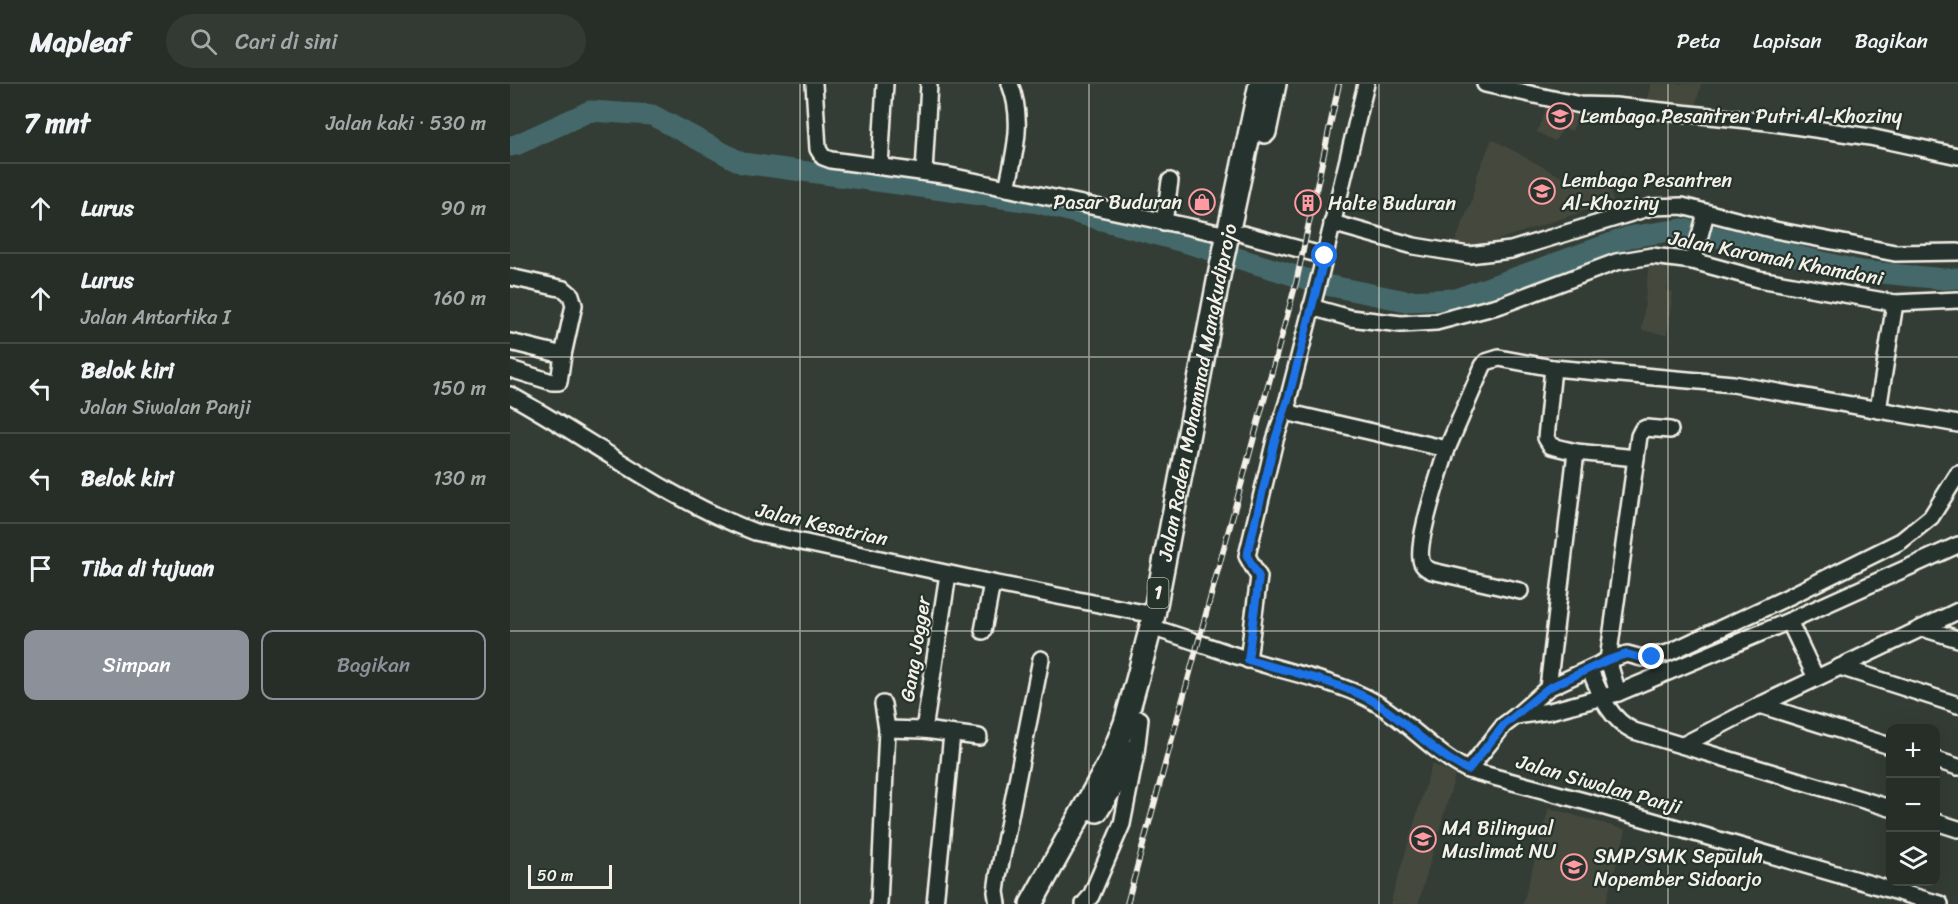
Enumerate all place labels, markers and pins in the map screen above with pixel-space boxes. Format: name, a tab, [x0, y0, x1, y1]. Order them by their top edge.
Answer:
place label: Lembaga Pesantren Putri Al-Khoziny	[1580, 99, 1903, 134]
school or university icon: Lembaga Pesantren Putri Al-Khoziny	[1545, 101, 1575, 131]
place label: Lembaga Pesantren Al-Khoziny	[1561, 163, 1732, 221]
school or university icon: Lembaga Pesantren Al-Khoziny	[1527, 176, 1557, 206]
place label: Pasar Buduran	[1053, 185, 1182, 220]
place label: Halte Buduran	[1328, 186, 1456, 221]
shop icon: Pasar Buduran	[1187, 187, 1217, 217]
building icon: Halte Buduran	[1293, 188, 1323, 218]
place label: MA Bilingual Muslimat NU	[1442, 811, 1557, 869]
school or university icon: MA Bilingual Muslimat NU	[1408, 824, 1438, 854]
place label: SMP/SMK Sepuluh Nopember Sidoarjo	[1594, 839, 1763, 897]
school or university icon: SMP/SMK Sepuluh Nopember Sidoarjo	[1559, 852, 1589, 882]

